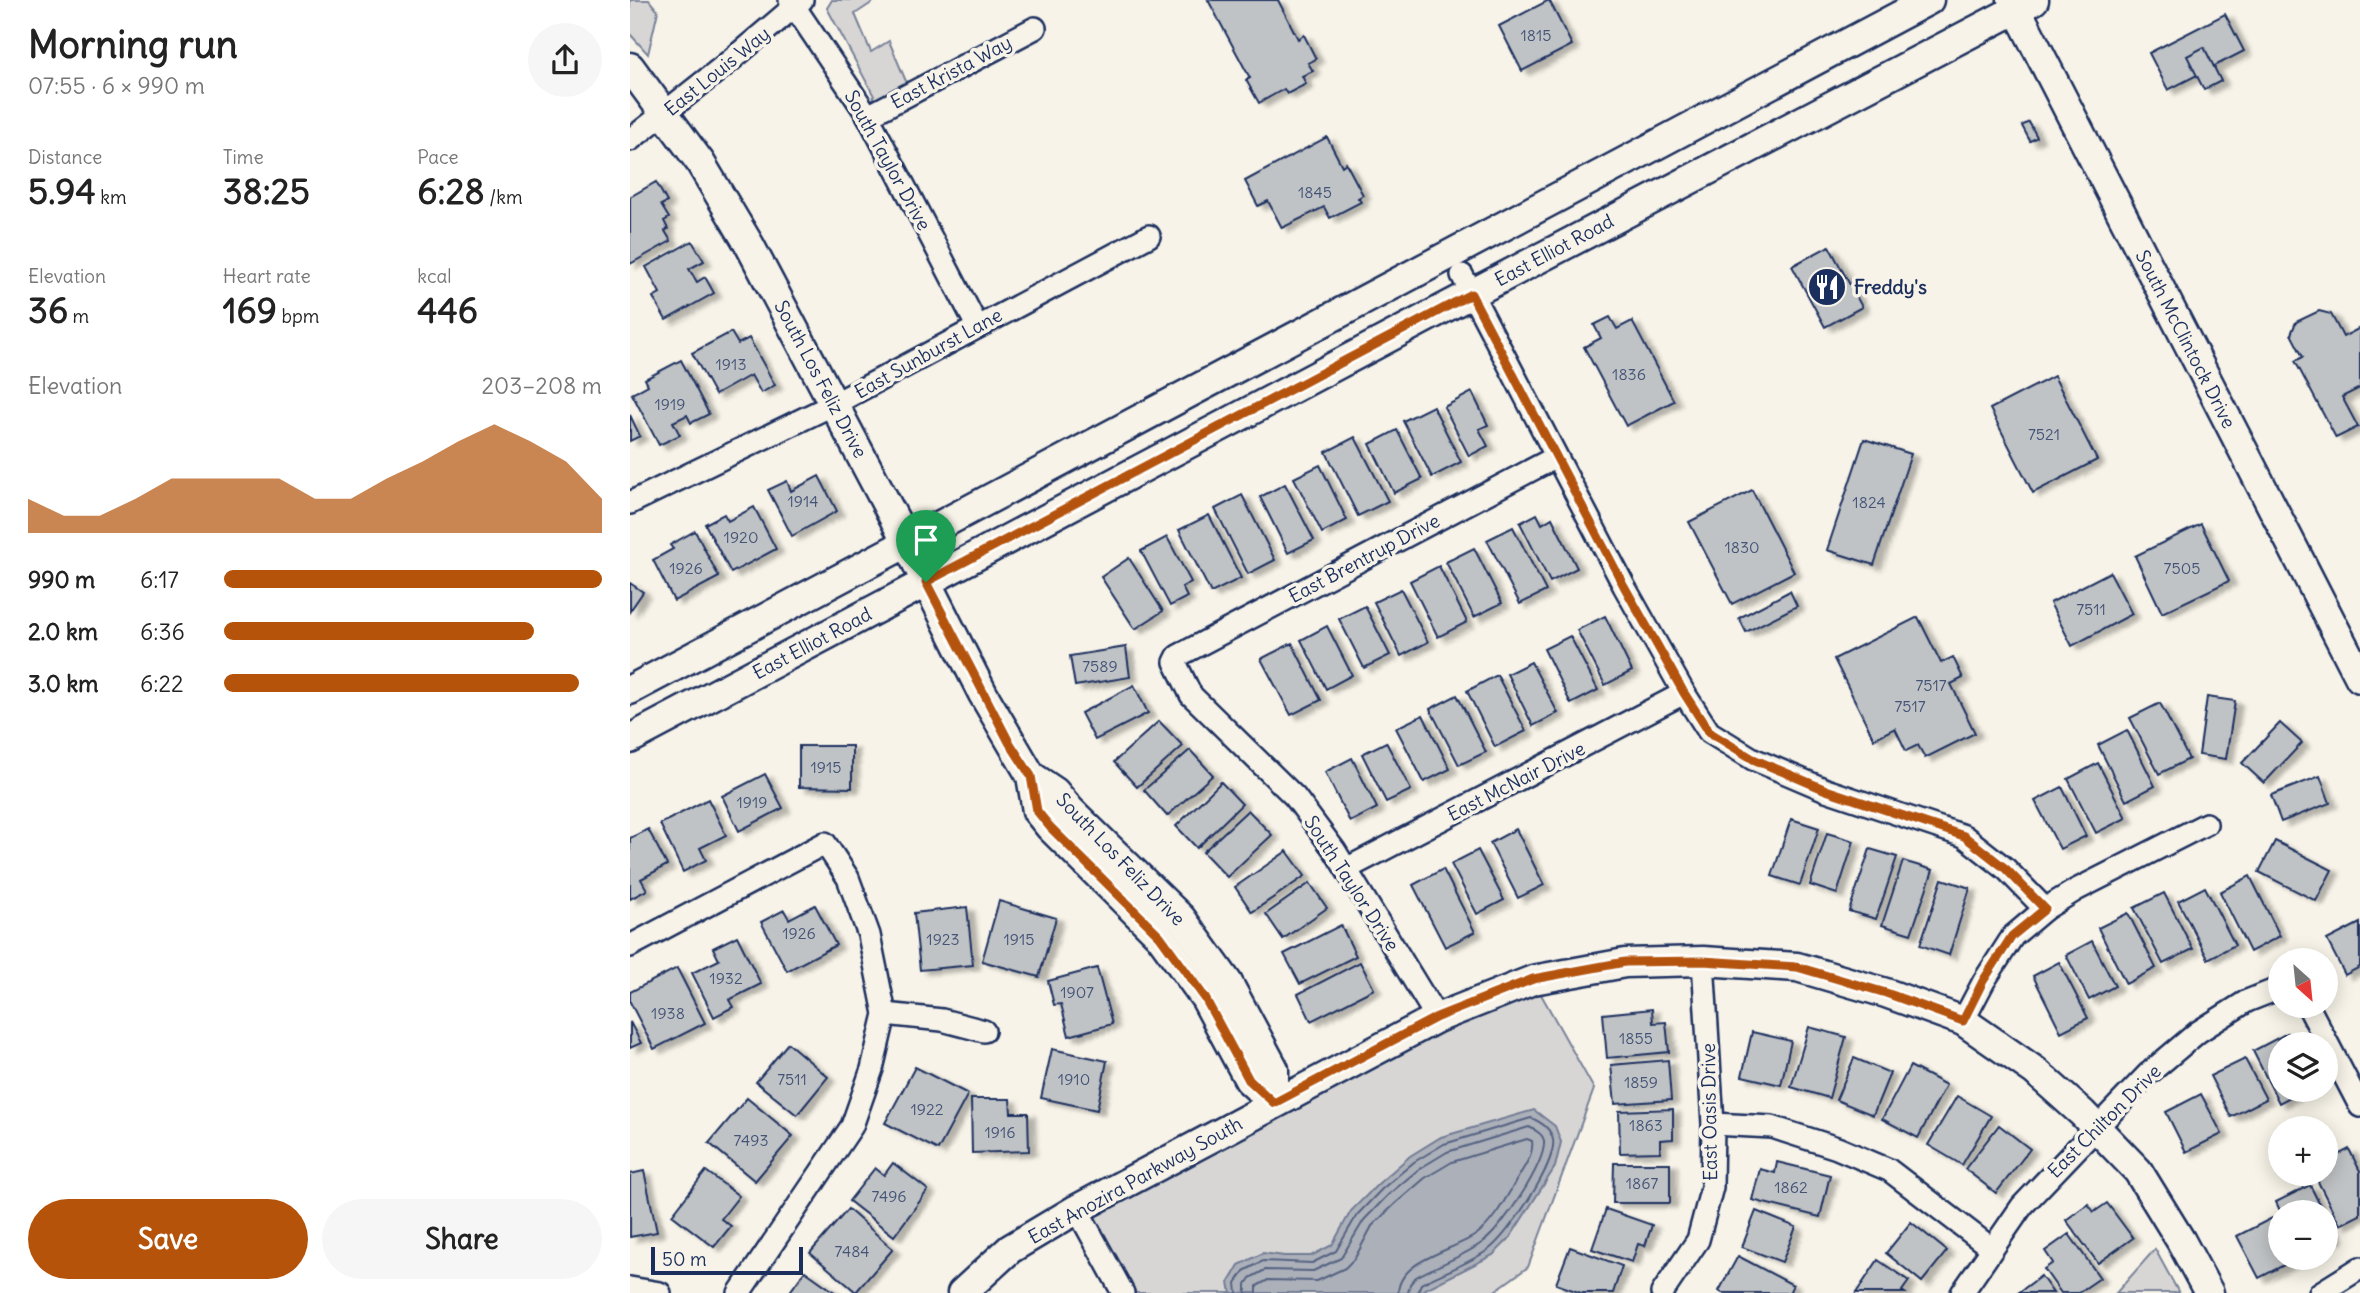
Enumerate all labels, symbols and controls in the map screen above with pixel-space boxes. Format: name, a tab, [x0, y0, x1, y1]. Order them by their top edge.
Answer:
text: Morning run	[28, 21, 238, 68]
street label: East Louis Way	[659, 21, 775, 121]
button: share	[528, 23, 602, 97]
house number: 1815	[1520, 25, 1552, 45]
street label: East Krista Way	[886, 30, 1016, 114]
text: 07:55 · 6 × 990 m	[28, 71, 205, 100]
street label: South Taylor Drive	[840, 86, 936, 234]
text: Distance	[28, 145, 102, 169]
text: Time	[223, 145, 264, 169]
text: Pace	[417, 145, 459, 169]
text: 5.94	[28, 169, 96, 213]
text: 38:25	[223, 169, 310, 213]
text: 6:28	[417, 169, 485, 213]
house number: 1845	[1298, 182, 1332, 202]
text: km	[96, 185, 127, 209]
text: /km	[485, 185, 523, 209]
street label: East Elliot Road	[1490, 209, 1618, 291]
street label: South McClintock Drive	[2131, 246, 2241, 432]
text: Elevation	[28, 264, 106, 288]
text: Heart rate	[223, 264, 311, 288]
text: kcal	[417, 264, 452, 288]
restaurant icon: Freddy's	[1806, 266, 1848, 308]
place label: Freddy's	[1854, 275, 1927, 299]
text: 36	[28, 288, 68, 332]
text: 169	[223, 288, 277, 332]
text: 446	[417, 288, 478, 332]
street label: South Los Feliz Drive	[769, 296, 873, 462]
street label: East Sunburst Lane	[850, 302, 1006, 404]
text: m	[68, 304, 89, 328]
text: bpm	[277, 304, 319, 328]
house number: 1913	[716, 354, 747, 374]
house number: 1836	[1612, 364, 1646, 384]
text: Elevation	[28, 371, 122, 400]
text: 203–208 m	[482, 371, 602, 400]
house number: 1919	[654, 394, 686, 414]
house number: 7521	[2028, 424, 2060, 444]
house number: 1914	[787, 491, 819, 511]
house number: 1824	[1852, 492, 1886, 512]
street label: East Brentrup Drive	[1284, 508, 1444, 608]
pin	[896, 510, 956, 582]
icon: arrive	[907, 521, 945, 559]
house number: 1920	[724, 527, 758, 547]
house number: 1830	[1724, 537, 1760, 557]
house number: 1926	[669, 558, 703, 578]
house number: 7505	[2164, 558, 2200, 578]
text: 990 m	[28, 565, 95, 594]
text: 6:17	[140, 565, 179, 594]
house number: 7511	[2076, 599, 2106, 619]
street label: East Elliot Road	[748, 602, 876, 684]
text: 2.0 km	[28, 617, 98, 646]
text: 6:36	[140, 617, 185, 646]
house number: 7589	[1082, 656, 1118, 676]
text: 3.0 km	[28, 669, 98, 698]
text: 6:22	[140, 669, 184, 698]
house number: 7517	[1915, 675, 1947, 695]
house number: 7517	[1894, 696, 1926, 716]
street label: East McNair Drive	[1443, 736, 1589, 826]
house number: 1915	[810, 757, 842, 777]
street label: South Los Feliz Drive	[1052, 788, 1190, 930]
house number: 1919	[736, 792, 768, 812]
street label: South Taylor Drive	[1299, 811, 1405, 955]
house number: 1926	[782, 923, 816, 943]
house number: 1923	[926, 929, 960, 949]
house number: 1915	[1003, 929, 1035, 949]
north arrow	[2268, 948, 2338, 1018]
map controls	[2268, 948, 2338, 1270]
house number: 1932	[709, 968, 743, 988]
house number: 1907	[1060, 982, 1094, 1002]
house number: 1938	[651, 1003, 685, 1023]
house number: 1855	[1619, 1028, 1653, 1048]
button: layers	[2268, 1032, 2338, 1102]
street label: East Oasis Drive	[1696, 1043, 1722, 1181]
street label: East Chilton Drive	[2042, 1059, 2166, 1183]
house number: 7511	[777, 1069, 807, 1089]
house number: 1910	[1058, 1069, 1090, 1089]
house number: 1859	[1624, 1072, 1658, 1092]
house number: 1922	[910, 1099, 944, 1119]
street label: East Anozira Parkway South	[1024, 1111, 1246, 1249]
house number: 1863	[1629, 1115, 1663, 1135]
button: +	[2268, 1116, 2338, 1186]
house number: 1916	[984, 1122, 1016, 1142]
house number: 7493	[733, 1130, 769, 1150]
house number: 1867	[1626, 1173, 1658, 1193]
house number: 1862	[1774, 1177, 1808, 1197]
house number: 7496	[871, 1186, 907, 1206]
button: Save	[28, 1199, 308, 1279]
button: Share	[322, 1199, 602, 1279]
button: −	[2268, 1200, 2338, 1270]
house number: 7484	[834, 1241, 870, 1261]
scale bar	[651, 1244, 803, 1276]
text: 50 m	[662, 1247, 707, 1271]

